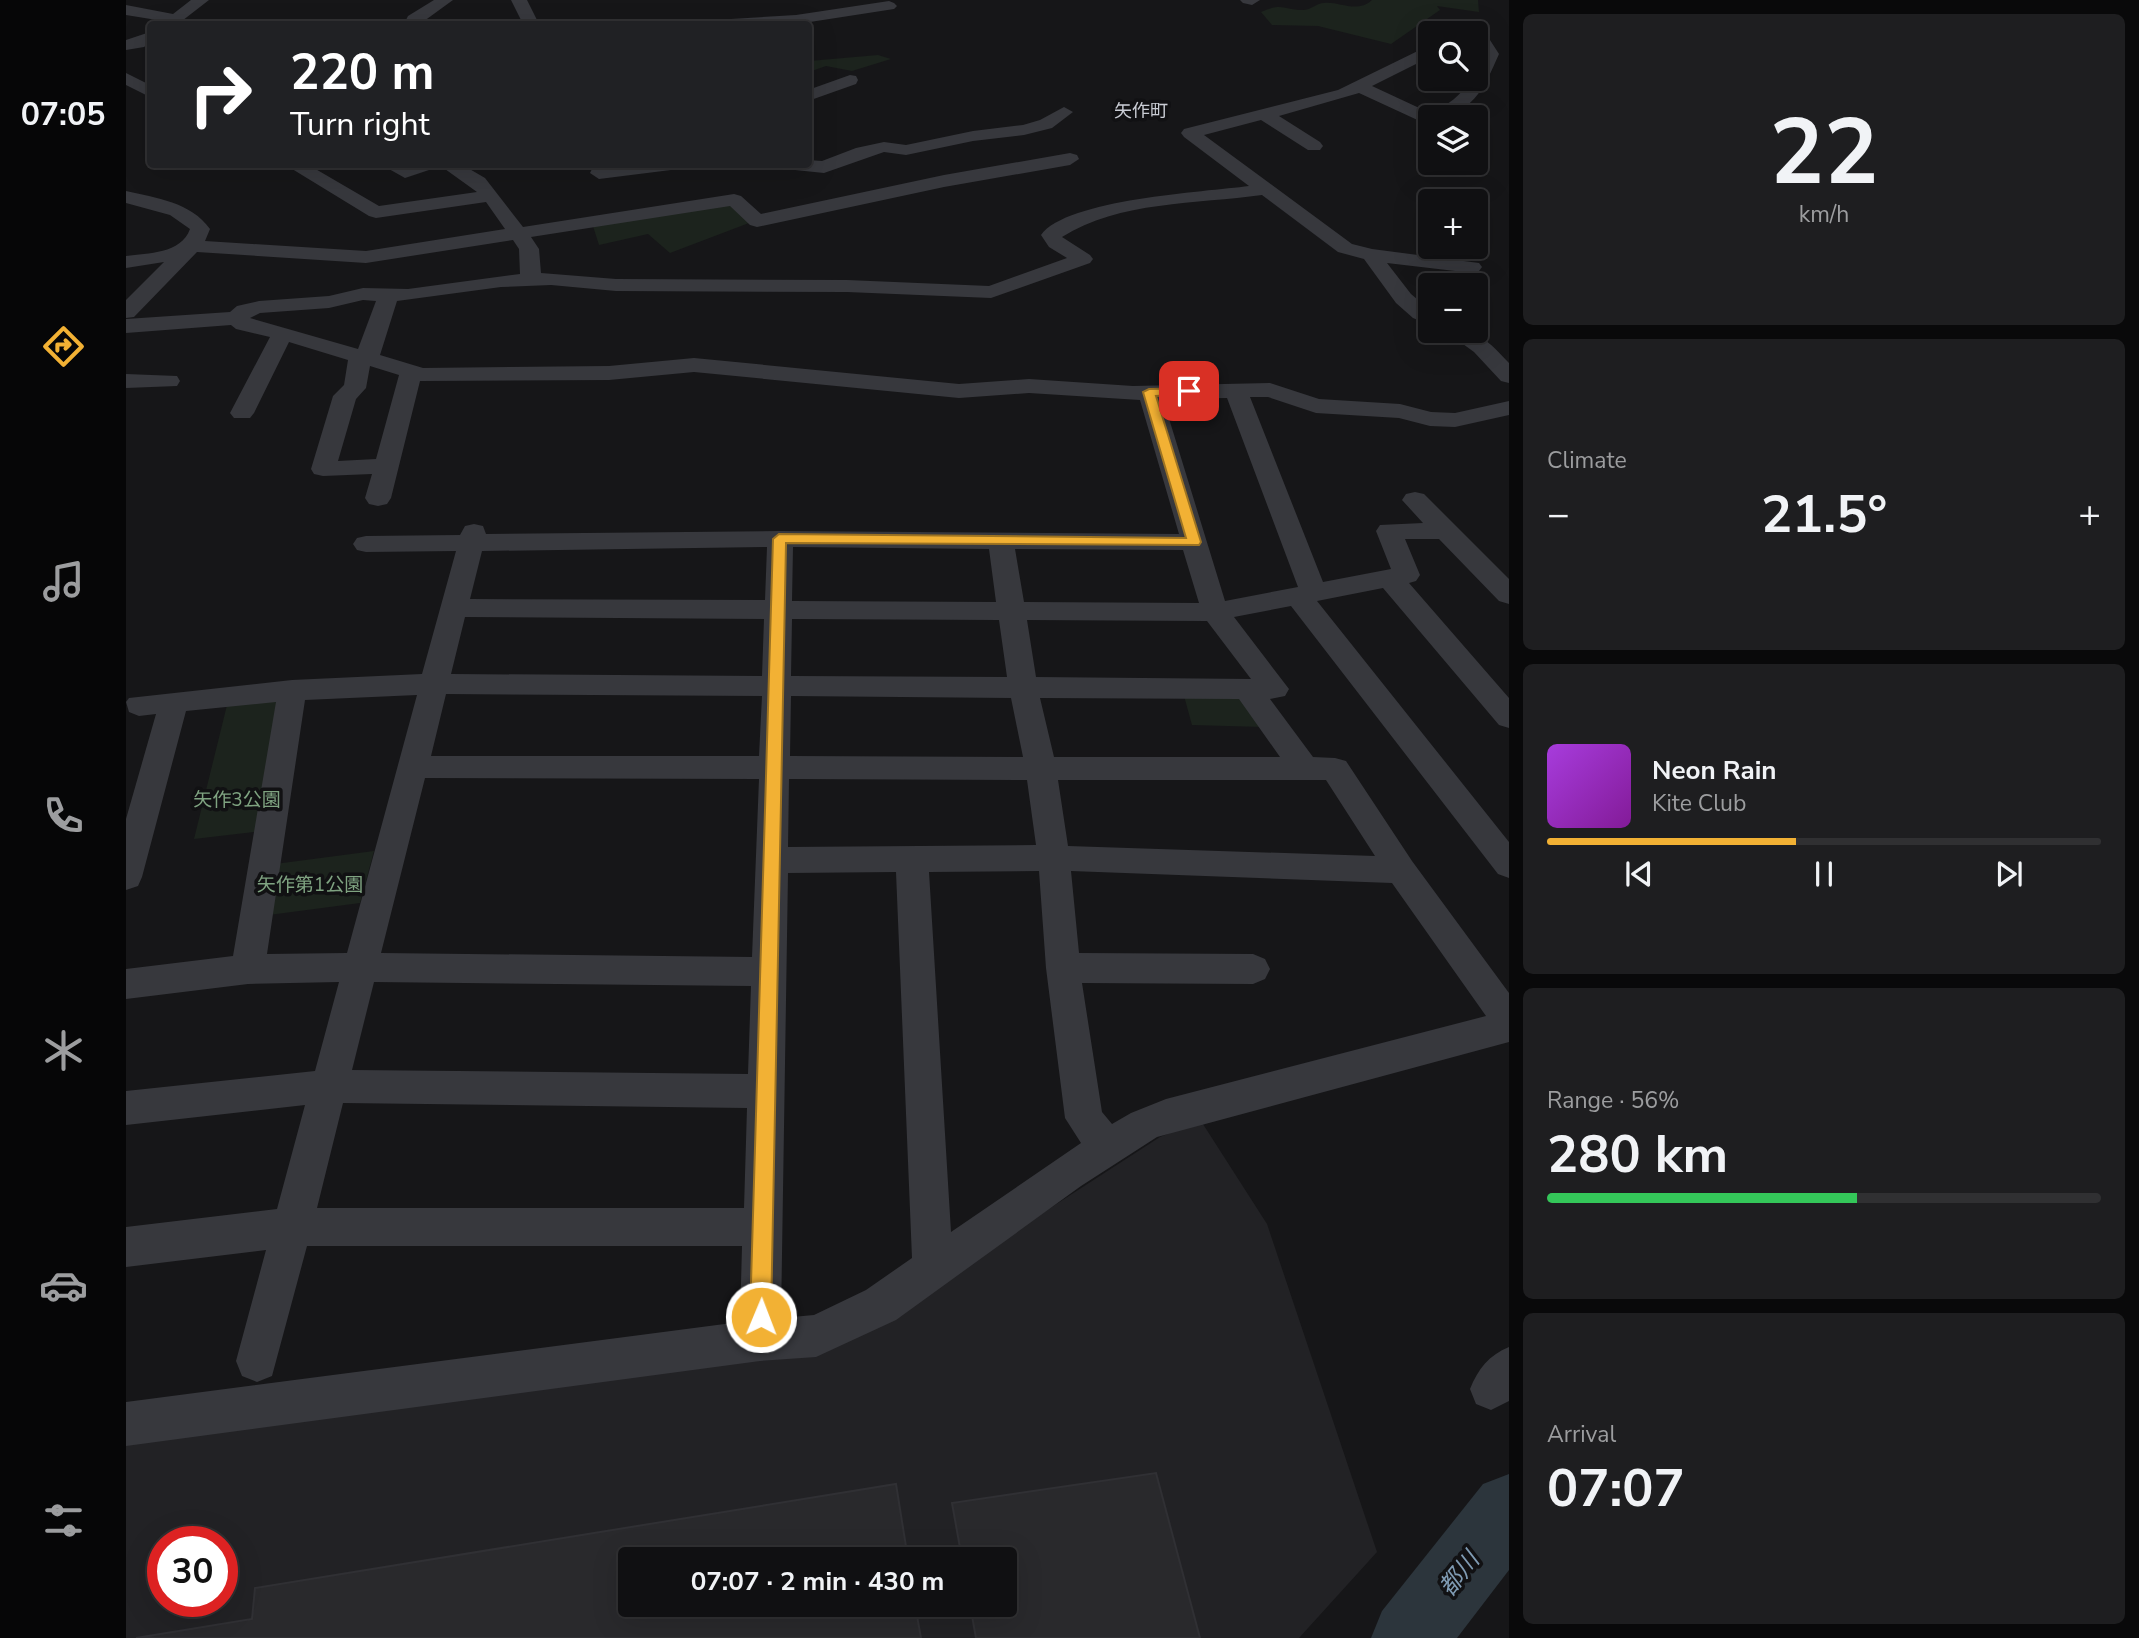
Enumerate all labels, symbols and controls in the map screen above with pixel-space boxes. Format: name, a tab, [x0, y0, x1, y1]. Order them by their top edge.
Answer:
map controls	[1418, 21, 1488, 343]
button: search	[1418, 21, 1488, 91]
text: 220 m	[290, 39, 434, 106]
icon: right	[175, 49, 266, 140]
text: 22	[1769, 91, 1879, 215]
text: 07:05	[21, 93, 105, 136]
district label: 矢作町	[1114, 99, 1168, 123]
text: Turn right	[290, 103, 430, 146]
button: layers	[1418, 105, 1488, 175]
button: +	[1418, 189, 1488, 259]
text: km/h	[1799, 199, 1849, 230]
button: −	[1418, 273, 1488, 343]
icon: directions	[39, 322, 88, 371]
pin	[1159, 361, 1219, 421]
icon: arrive	[1170, 372, 1208, 410]
text: Climate	[1547, 445, 1627, 476]
text: 21.5°	[1761, 479, 1887, 550]
text: −	[1547, 489, 1570, 540]
text: +	[2078, 489, 2101, 540]
icon: music	[39, 557, 88, 606]
text: Neon Rain	[1652, 753, 1777, 788]
park label: 矢作3公園	[193, 787, 281, 813]
text: Kite Club	[1652, 788, 1746, 819]
icon: phone	[39, 791, 88, 840]
icon: previous	[1620, 855, 1658, 893]
icon: pause	[1805, 855, 1843, 893]
icon: next	[1990, 855, 2028, 893]
park label: 矢作第1公園	[257, 872, 363, 898]
icon: climate	[39, 1026, 88, 1075]
text: Range · 56%	[1547, 1085, 1679, 1116]
text: 280 km	[1547, 1119, 1728, 1190]
icon: car	[39, 1261, 88, 1310]
position arrow	[724, 1280, 798, 1354]
text: Arrival	[1547, 1419, 1616, 1450]
text: 07:07	[1547, 1453, 1685, 1524]
icon: filters	[39, 1496, 88, 1545]
speed limit sign: 30	[147, 1526, 238, 1617]
water label: 都川	[1432, 1543, 1488, 1603]
text: 07:07 · 2 min · 430 m	[691, 1564, 944, 1599]

